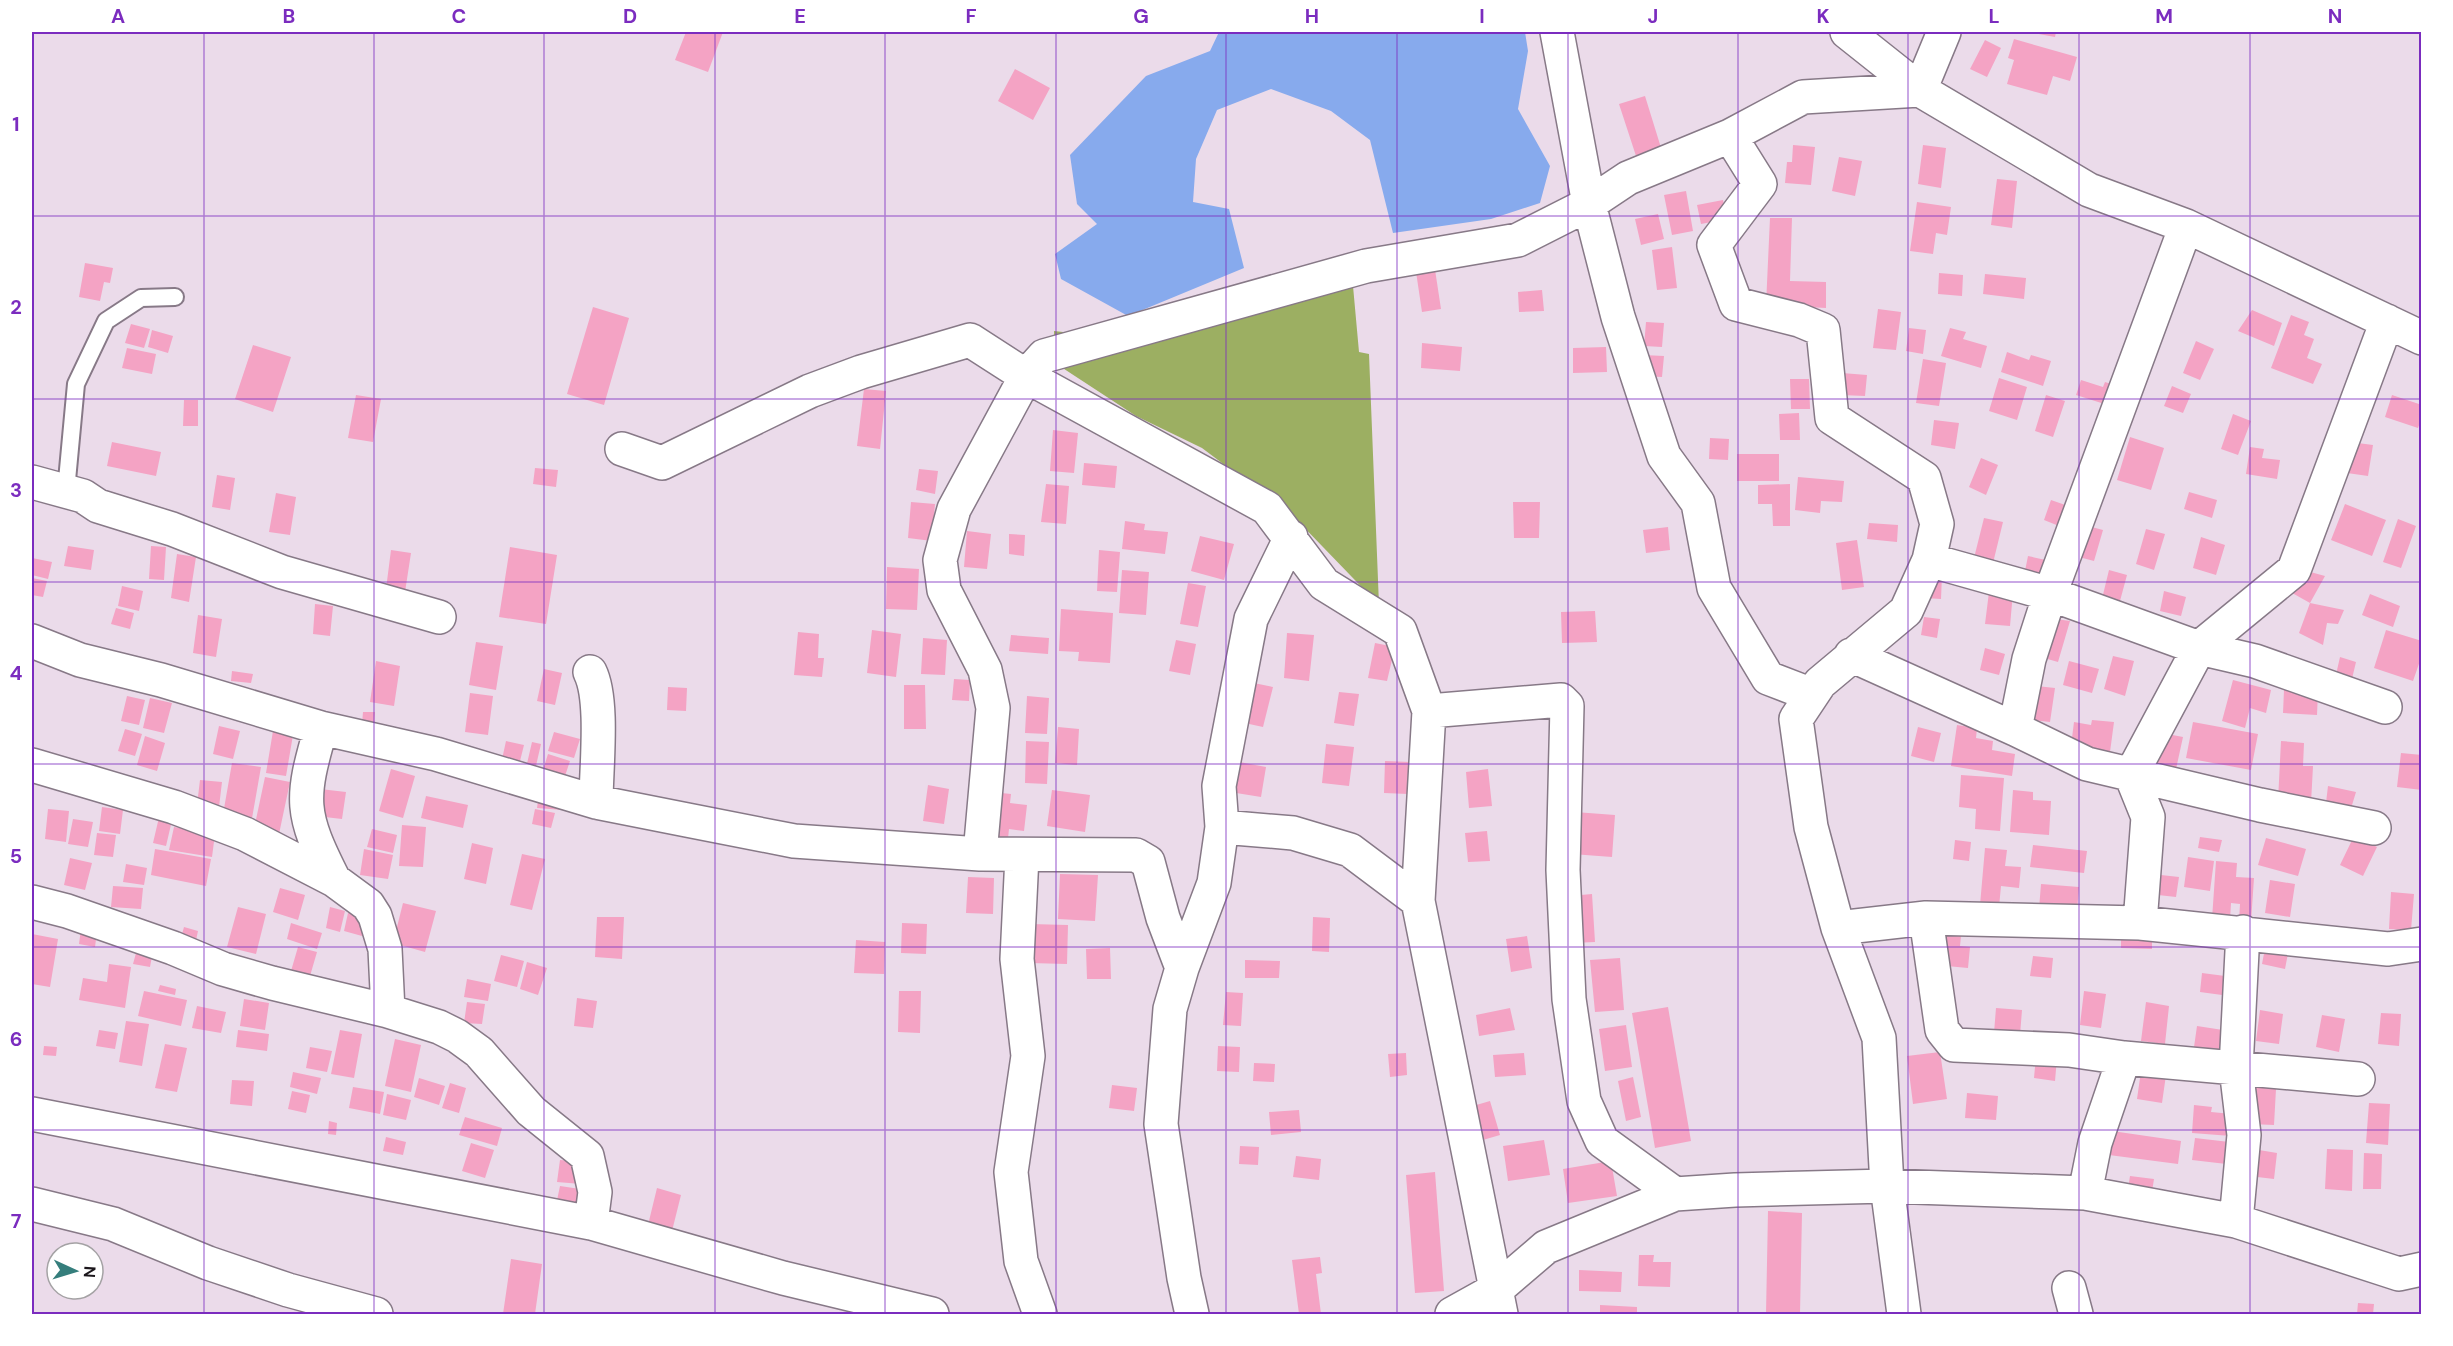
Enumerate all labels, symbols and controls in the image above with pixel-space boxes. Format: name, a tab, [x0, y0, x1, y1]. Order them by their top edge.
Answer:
text: A	[111, 3, 125, 29]
text: B	[283, 3, 295, 29]
text: C	[452, 3, 466, 29]
text: D	[623, 3, 637, 29]
text: E	[794, 3, 806, 29]
text: F	[965, 3, 977, 29]
text: G	[1133, 3, 1149, 29]
text: H	[1305, 3, 1319, 29]
text: I	[1479, 3, 1485, 29]
text: J	[1648, 3, 1658, 29]
text: K	[1816, 3, 1830, 29]
text: L	[1988, 3, 2000, 29]
text: M	[2155, 3, 2173, 29]
text: N	[2328, 3, 2342, 29]
text: 1	[12, 111, 20, 137]
text: 2	[10, 294, 22, 320]
text: 3	[10, 477, 22, 503]
text: 4	[10, 660, 23, 686]
text: 5	[10, 843, 22, 869]
text: 6	[10, 1026, 22, 1052]
text: 7	[11, 1208, 22, 1234]
north arrow	[45, 1241, 105, 1301]
text: N	[79, 1265, 100, 1279]

